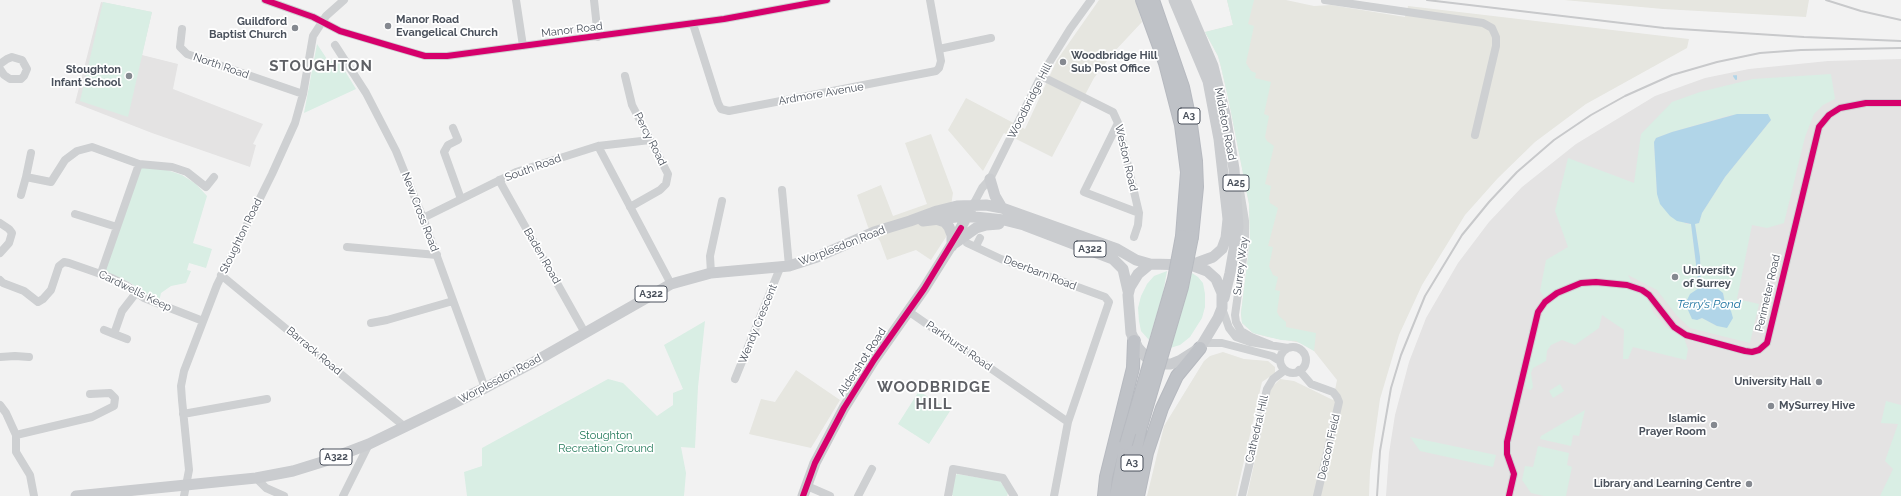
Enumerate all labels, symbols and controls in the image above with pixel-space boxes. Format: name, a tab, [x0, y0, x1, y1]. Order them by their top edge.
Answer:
place label: Manor Road Evangelical Church	[396, 13, 498, 39]
place label: Guildford Baptist Church	[209, 15, 287, 41]
street label: Manor Road	[541, 20, 603, 40]
marker: Manor Road Evangelical Church	[383, 21, 393, 31]
marker: Guildford Baptist Church	[290, 23, 300, 33]
place label: Woodbridge Hill Sub Post Office	[1071, 49, 1158, 75]
street label: North Road	[191, 50, 251, 82]
district label: STOUGHTON	[269, 57, 373, 75]
marker: Woodbridge Hill Sub Post Office	[1058, 57, 1068, 67]
street label: Woodbridge Hill	[1005, 61, 1055, 141]
place label: Stoughton Infant School	[51, 63, 121, 89]
marker: Stoughton Infant School	[124, 71, 134, 81]
street label: Ardmore Avenue	[777, 80, 865, 108]
street label: Midleton Road	[1211, 86, 1239, 162]
road number: A3	[1178, 108, 1200, 124]
street label: Percy Road	[631, 110, 669, 168]
street label: Weston Road	[1112, 123, 1140, 193]
street label: South Road	[503, 152, 563, 184]
street label: New Cross Road	[399, 170, 441, 254]
road number: A25	[1223, 175, 1249, 191]
street label: Stoughton Road	[217, 196, 265, 276]
street label: Worplesdon Road	[797, 223, 887, 269]
street label: Baden Road	[521, 226, 563, 286]
street label: Surrey Way	[1231, 236, 1251, 296]
road number: A322	[1074, 241, 1106, 257]
street label: Deerbarn Road	[1002, 253, 1078, 293]
street label: Perimeter Road	[1753, 253, 1783, 333]
place label: University of Surrey	[1683, 264, 1736, 290]
street label: Cardwells Keep	[96, 268, 174, 314]
marker: University of Surrey	[1670, 272, 1680, 282]
street label: Wendy Crescent	[736, 282, 780, 366]
road number: A322	[635, 286, 667, 302]
water label: Terry’s Pond	[1677, 297, 1741, 311]
street label: Parkhurst Road	[923, 318, 995, 374]
street label: Barrack Road	[284, 324, 344, 378]
street label: Aldershot Road	[835, 325, 889, 399]
street label: Worplesdon Road	[456, 352, 544, 406]
place label: University Hall	[1734, 375, 1811, 389]
marker: University Hall	[1814, 377, 1824, 387]
district label: WOODBRIDGE HILL	[877, 378, 991, 413]
street label: Cathedral Hill	[1243, 394, 1271, 464]
place label: MySurrey Hive	[1779, 399, 1855, 413]
marker: MySurrey Hive	[1766, 401, 1776, 411]
place label: Islamic Prayer Room	[1639, 412, 1706, 438]
street label: Deacon Field	[1315, 413, 1343, 481]
marker: Islamic Prayer Room	[1709, 420, 1719, 430]
park label: Stoughton Recreation Ground	[558, 429, 654, 455]
road number: A322	[320, 449, 352, 465]
road number: A3	[1121, 455, 1143, 471]
place label: Library and Learning Centre	[1594, 477, 1741, 491]
marker: Library and Learning Centre	[1744, 479, 1754, 489]

